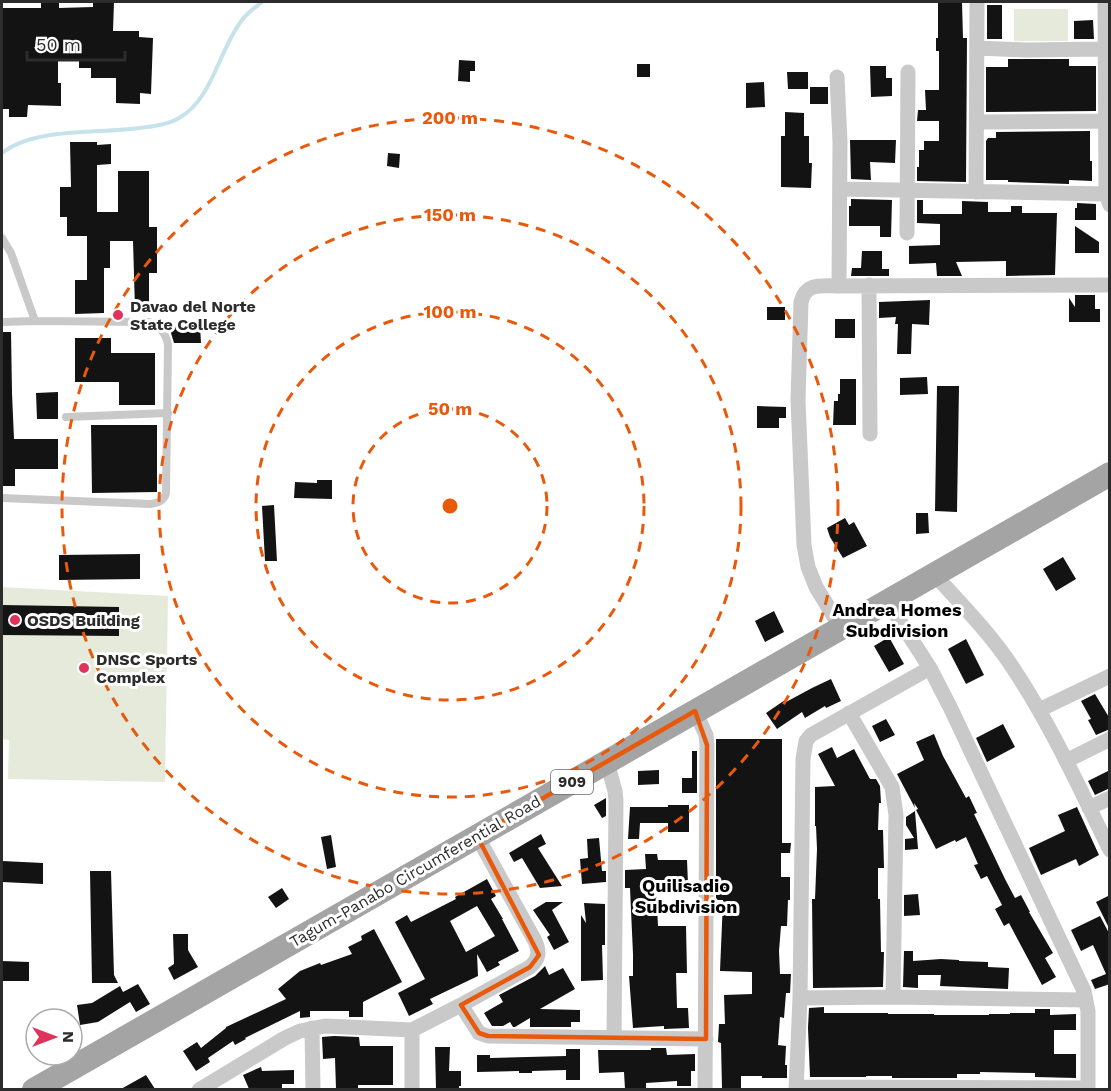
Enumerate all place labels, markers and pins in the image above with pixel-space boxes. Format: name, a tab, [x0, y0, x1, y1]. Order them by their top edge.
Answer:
place label: Davao del Norte State College	[130, 297, 256, 334]
marker: Davao del Norte State College	[111, 308, 125, 322]
centre of rings	[440, 496, 460, 516]
place label: OSDS Building	[27, 611, 140, 630]
marker: OSDS Building	[8, 613, 22, 627]
place label: DNSC Sports Complex	[96, 650, 198, 687]
marker: DNSC Sports Complex	[77, 661, 91, 675]

